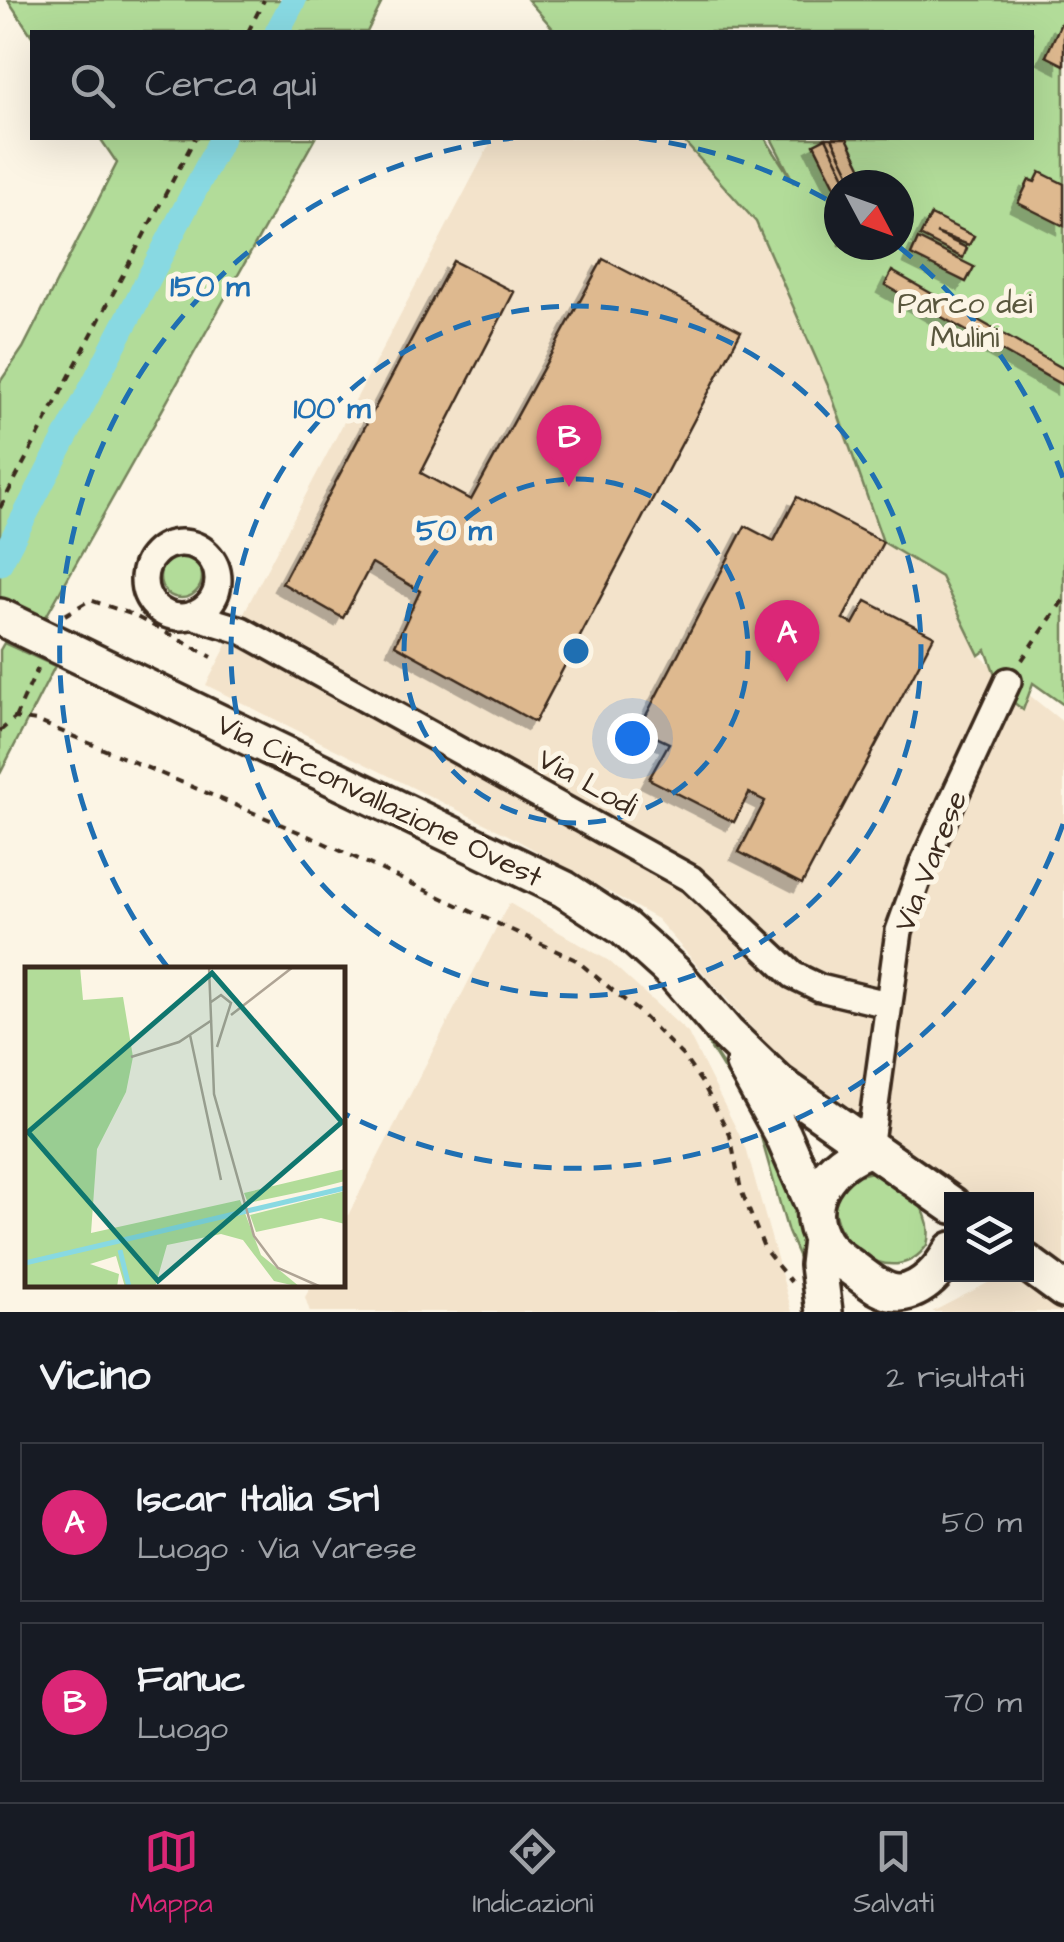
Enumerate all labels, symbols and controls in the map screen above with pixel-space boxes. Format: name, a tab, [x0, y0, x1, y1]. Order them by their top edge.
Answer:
search box	[30, 30, 1034, 140]
icon: search	[65, 58, 120, 113]
text: Cerca qui	[145, 59, 317, 111]
north arrow	[824, 170, 914, 260]
text: 150 m	[170, 266, 250, 308]
park label: Parco dei Mulini	[898, 283, 1033, 359]
text: 100 m	[293, 388, 371, 430]
pin: B	[536, 404, 602, 487]
text: 50 m	[416, 510, 492, 552]
pin: A	[754, 600, 820, 682]
centre of rings	[558, 633, 594, 669]
street label: Via Circonvallazione Ovest	[210, 704, 550, 898]
your location	[607, 713, 658, 764]
street label: Via Lodi	[530, 738, 645, 828]
street label: Via Varese	[884, 785, 978, 938]
inset map	[25, 967, 345, 1287]
map controls	[944, 1192, 1034, 1282]
button: layers	[944, 1192, 1034, 1282]
text: Vicino	[40, 1348, 150, 1406]
text: 2 risultati	[886, 1355, 1024, 1400]
text: Iscar Italia Srl	[137, 1474, 379, 1526]
text: A	[64, 1500, 85, 1545]
text: 50 m	[941, 1500, 1022, 1545]
text: Luogo · Via Varese	[137, 1526, 417, 1571]
text: Fanuc	[137, 1654, 245, 1706]
text: B	[63, 1680, 86, 1725]
text: 70 m	[944, 1680, 1022, 1725]
text: Luogo	[137, 1706, 228, 1751]
tab: Mappa	[130, 1824, 213, 1923]
tab: Indicazioni	[472, 1824, 593, 1923]
tab: Salvati	[853, 1824, 934, 1923]

